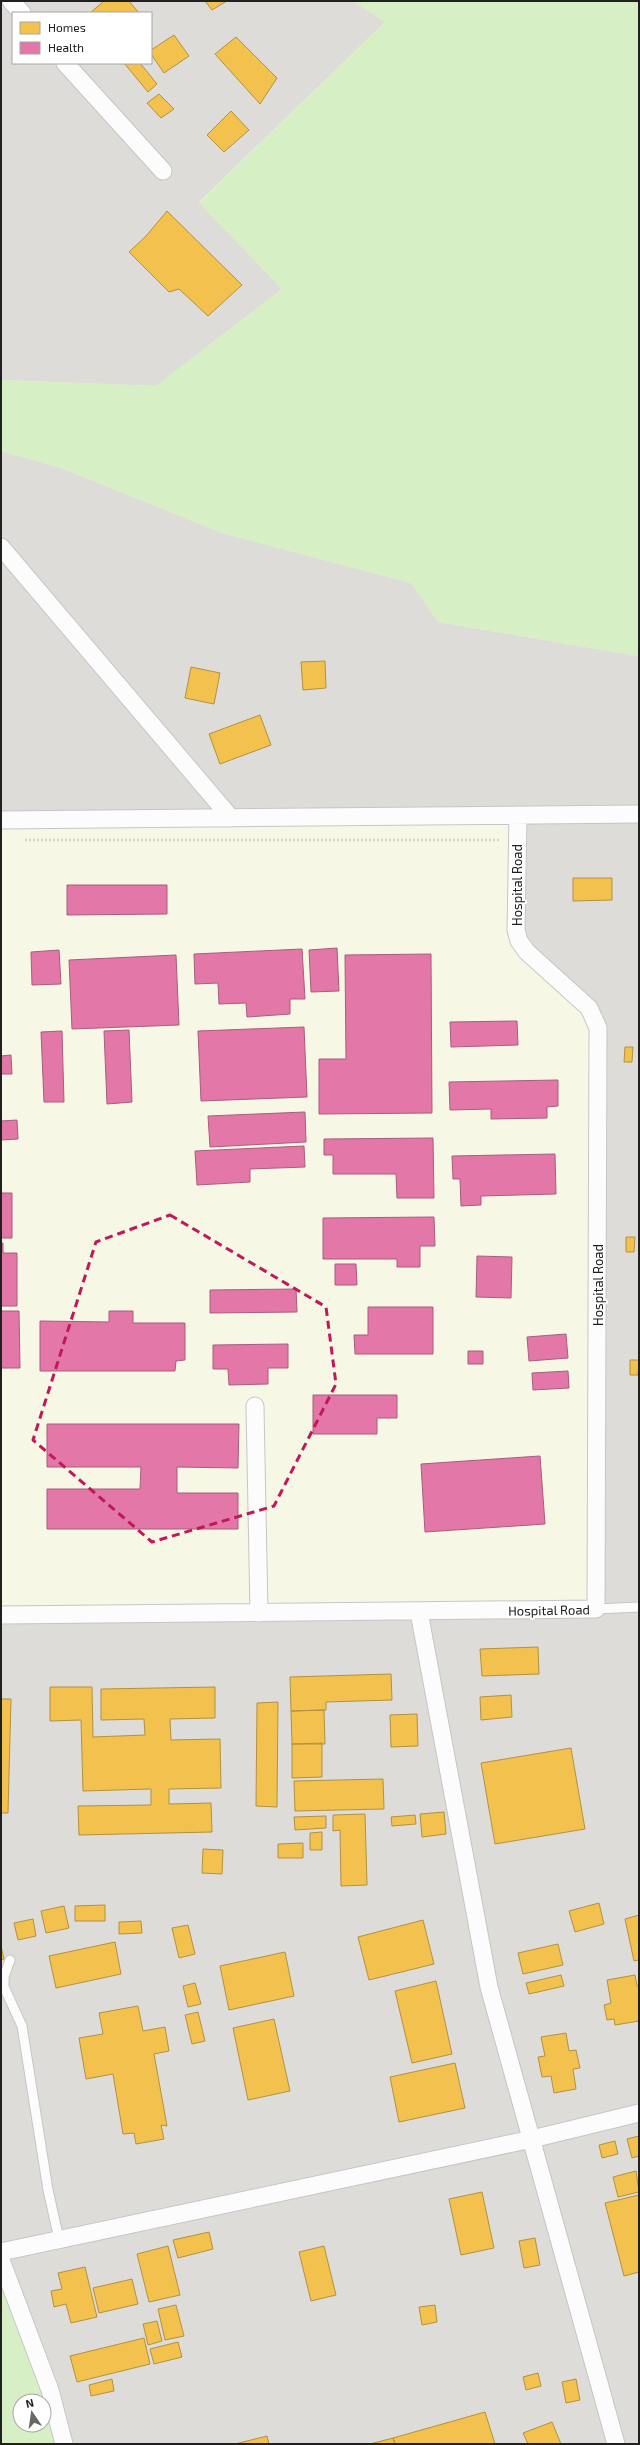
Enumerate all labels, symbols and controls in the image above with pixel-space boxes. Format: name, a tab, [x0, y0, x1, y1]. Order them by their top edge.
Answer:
legend	[12, 12, 152, 64]
text: Homes	[48, 20, 86, 34]
text: Health	[48, 40, 84, 54]
street label: Hospital Road	[509, 844, 525, 926]
street label: Hospital Road	[590, 1244, 606, 1326]
street label: Hospital Road	[508, 1601, 590, 1619]
north arrow	[12, 2393, 52, 2433]
text: N	[24, 2396, 35, 2410]

